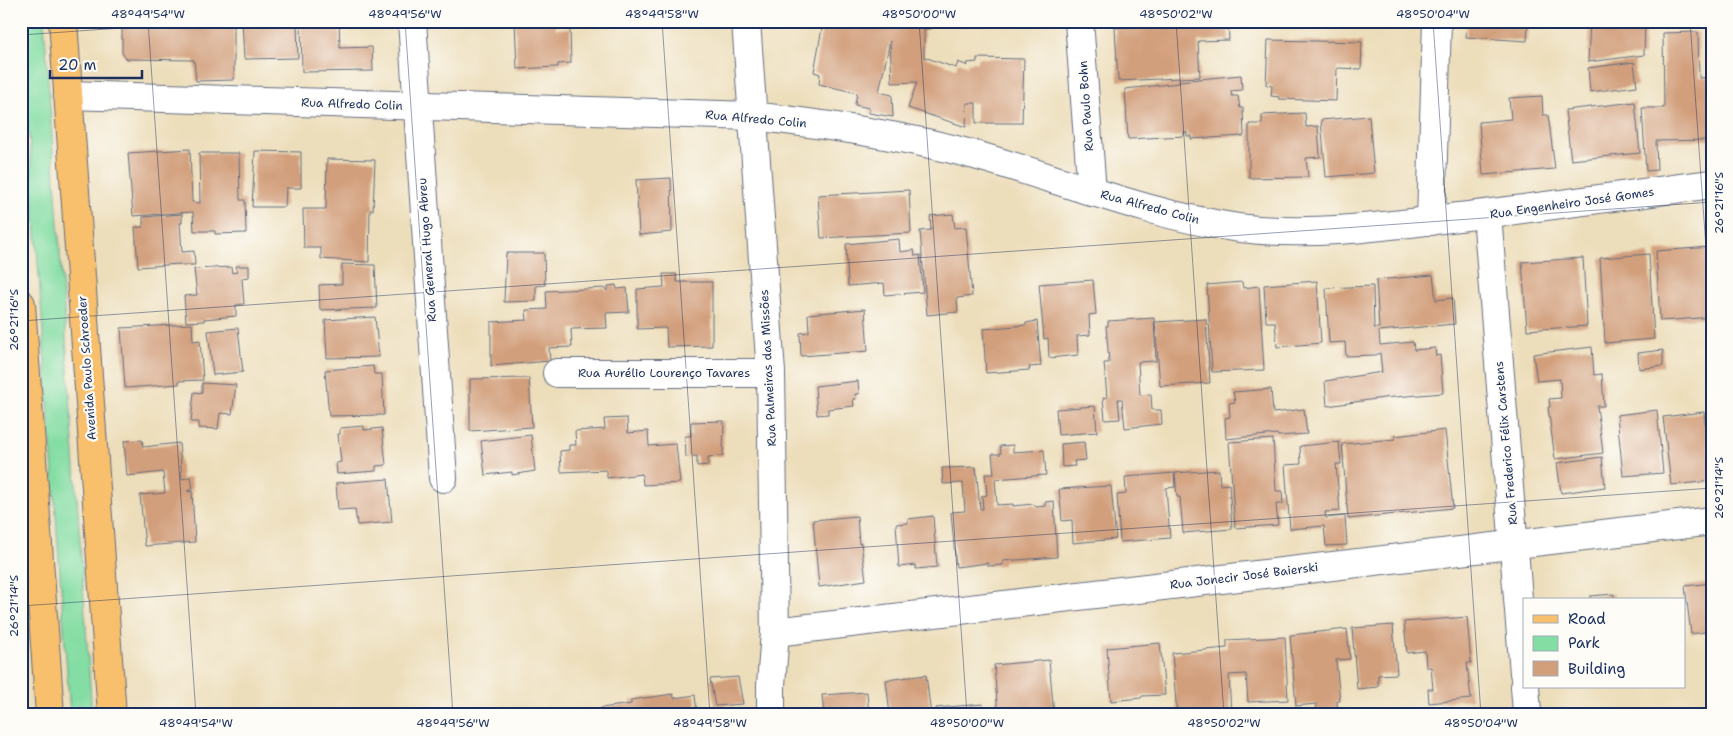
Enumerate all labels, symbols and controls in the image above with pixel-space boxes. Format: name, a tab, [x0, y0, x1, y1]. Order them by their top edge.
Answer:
text: 48°49'54"W	[111, 6, 185, 22]
text: 48°49'56"W	[368, 6, 442, 22]
text: 48°49'58"W	[625, 6, 699, 22]
text: 48°50'00"W	[882, 6, 956, 22]
text: 48°50'02"W	[1139, 6, 1213, 22]
text: 48°50'04"W	[1396, 6, 1470, 22]
scale bar	[50, 48, 142, 80]
text: 20 m	[58, 55, 97, 75]
street label: Rua Paulo Bohn	[1075, 60, 1097, 152]
street label: Rua Alfredo Colin	[301, 94, 403, 114]
street label: Rua Alfredo Colin	[705, 107, 807, 131]
text: 26°21'16"S	[1711, 172, 1727, 234]
street label: Rua General Hugo Abreu	[414, 177, 440, 323]
street label: Rua Engenheiro José Gomes	[1489, 184, 1655, 222]
street label: Rua Alfredo Colin	[1099, 186, 1201, 228]
text: 26°21'16"S	[6, 289, 22, 351]
street label: Rua Palmeiras das Missões	[756, 289, 780, 447]
street label: Avenida Paulo Schroeder	[74, 295, 100, 441]
street label: Rua Frederico Félix Carstens	[1491, 360, 1521, 526]
street label: Rua Aurélio Lourenço Tavares	[578, 365, 750, 381]
text: 26°21'14"S	[1711, 456, 1727, 519]
street label: Rua Jonecir José Baierski	[1169, 559, 1319, 593]
text: 26°21'14"S	[6, 574, 22, 637]
legend	[1523, 598, 1686, 688]
text: Road	[1568, 609, 1606, 629]
text: Park	[1568, 633, 1600, 653]
text: Building	[1568, 659, 1625, 679]
text: 48°49'54"W	[159, 715, 233, 731]
text: 48°49'56"W	[416, 715, 490, 731]
text: 48°49'58"W	[673, 715, 747, 731]
text: 48°50'00"W	[930, 715, 1004, 731]
text: 48°50'02"W	[1187, 715, 1261, 731]
text: 48°50'04"W	[1444, 715, 1518, 731]

